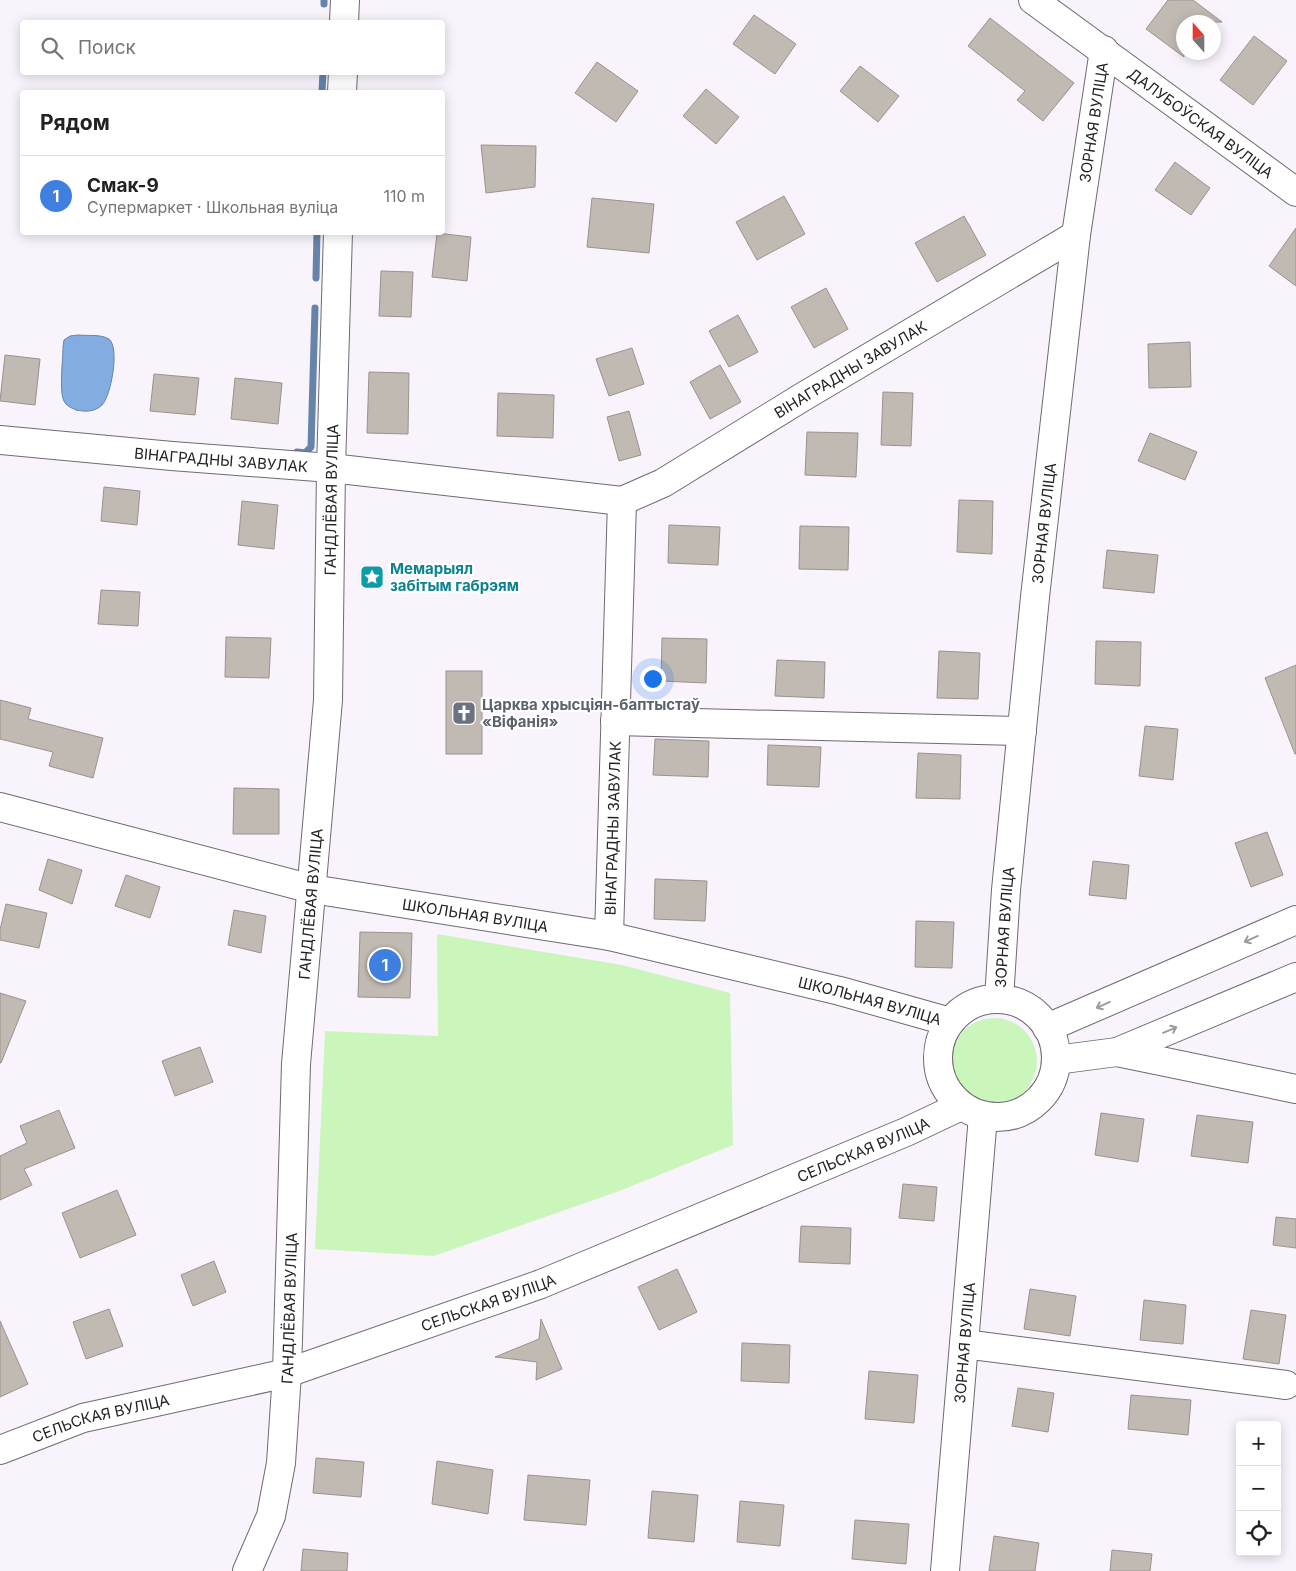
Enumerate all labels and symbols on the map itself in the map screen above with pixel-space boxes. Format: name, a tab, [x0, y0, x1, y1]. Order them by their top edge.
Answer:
north arrow	[1176, 15, 1221, 60]
street label: ЗОРНАЯ ВУЛІЦА	[1075, 61, 1112, 184]
street label: ДАЛУБОЎСКАЯ ВУЛІЦА	[1125, 63, 1277, 182]
street label: ВІНАГРАДНЫ ЗАВУЛАК	[770, 316, 930, 422]
street label: ГАНДЛЁВАЯ ВУЛІЦА	[320, 424, 342, 576]
street label: ВІНАГРАДНЫ ЗАВУЛАК	[133, 443, 309, 476]
street label: ЗОРНАЯ ВУЛІЦА	[1027, 462, 1060, 585]
place label: Мемарыял забітым габрэям	[390, 559, 519, 595]
place icon: Мемарыял забітым габрэям	[359, 564, 385, 590]
your location	[640, 666, 666, 692]
place label: Царква хрысціян-баптыстаў «Віфанія»	[482, 695, 700, 731]
church icon: Царква хрысціян-баптыстаў «Віфанія»	[451, 700, 477, 726]
street label: ВІНАГРАДНЫ ЗАВУЛАК	[600, 741, 624, 915]
street label: ГАНДЛЁВАЯ ВУЛІЦА	[294, 828, 326, 980]
street label: ЗОРНАЯ ВУЛІЦА	[990, 866, 1018, 988]
street label: ШКОЛЬНАЯ ВУЛІЦА	[401, 894, 550, 936]
one-way arrow	[1244, 935, 1259, 945]
pin: 1	[369, 946, 401, 984]
street label: ШКОЛЬНАЯ ВУЛІЦА	[796, 972, 944, 1029]
one-way arrow	[1096, 1000, 1111, 1010]
one-way arrow	[1162, 1025, 1177, 1034]
street label: СЕЛЬСКАЯ ВУЛІЦА	[794, 1113, 932, 1186]
street label: ГАНДЛЁВАЯ ВУЛІЦА	[277, 1232, 301, 1385]
street label: СЕЛЬСКАЯ ВУЛІЦА	[418, 1269, 558, 1335]
street label: ЗОРНАЯ ВУЛІЦА	[950, 1281, 979, 1404]
street label: СЕЛЬСКАЯ ВУЛІЦА	[29, 1390, 171, 1446]

